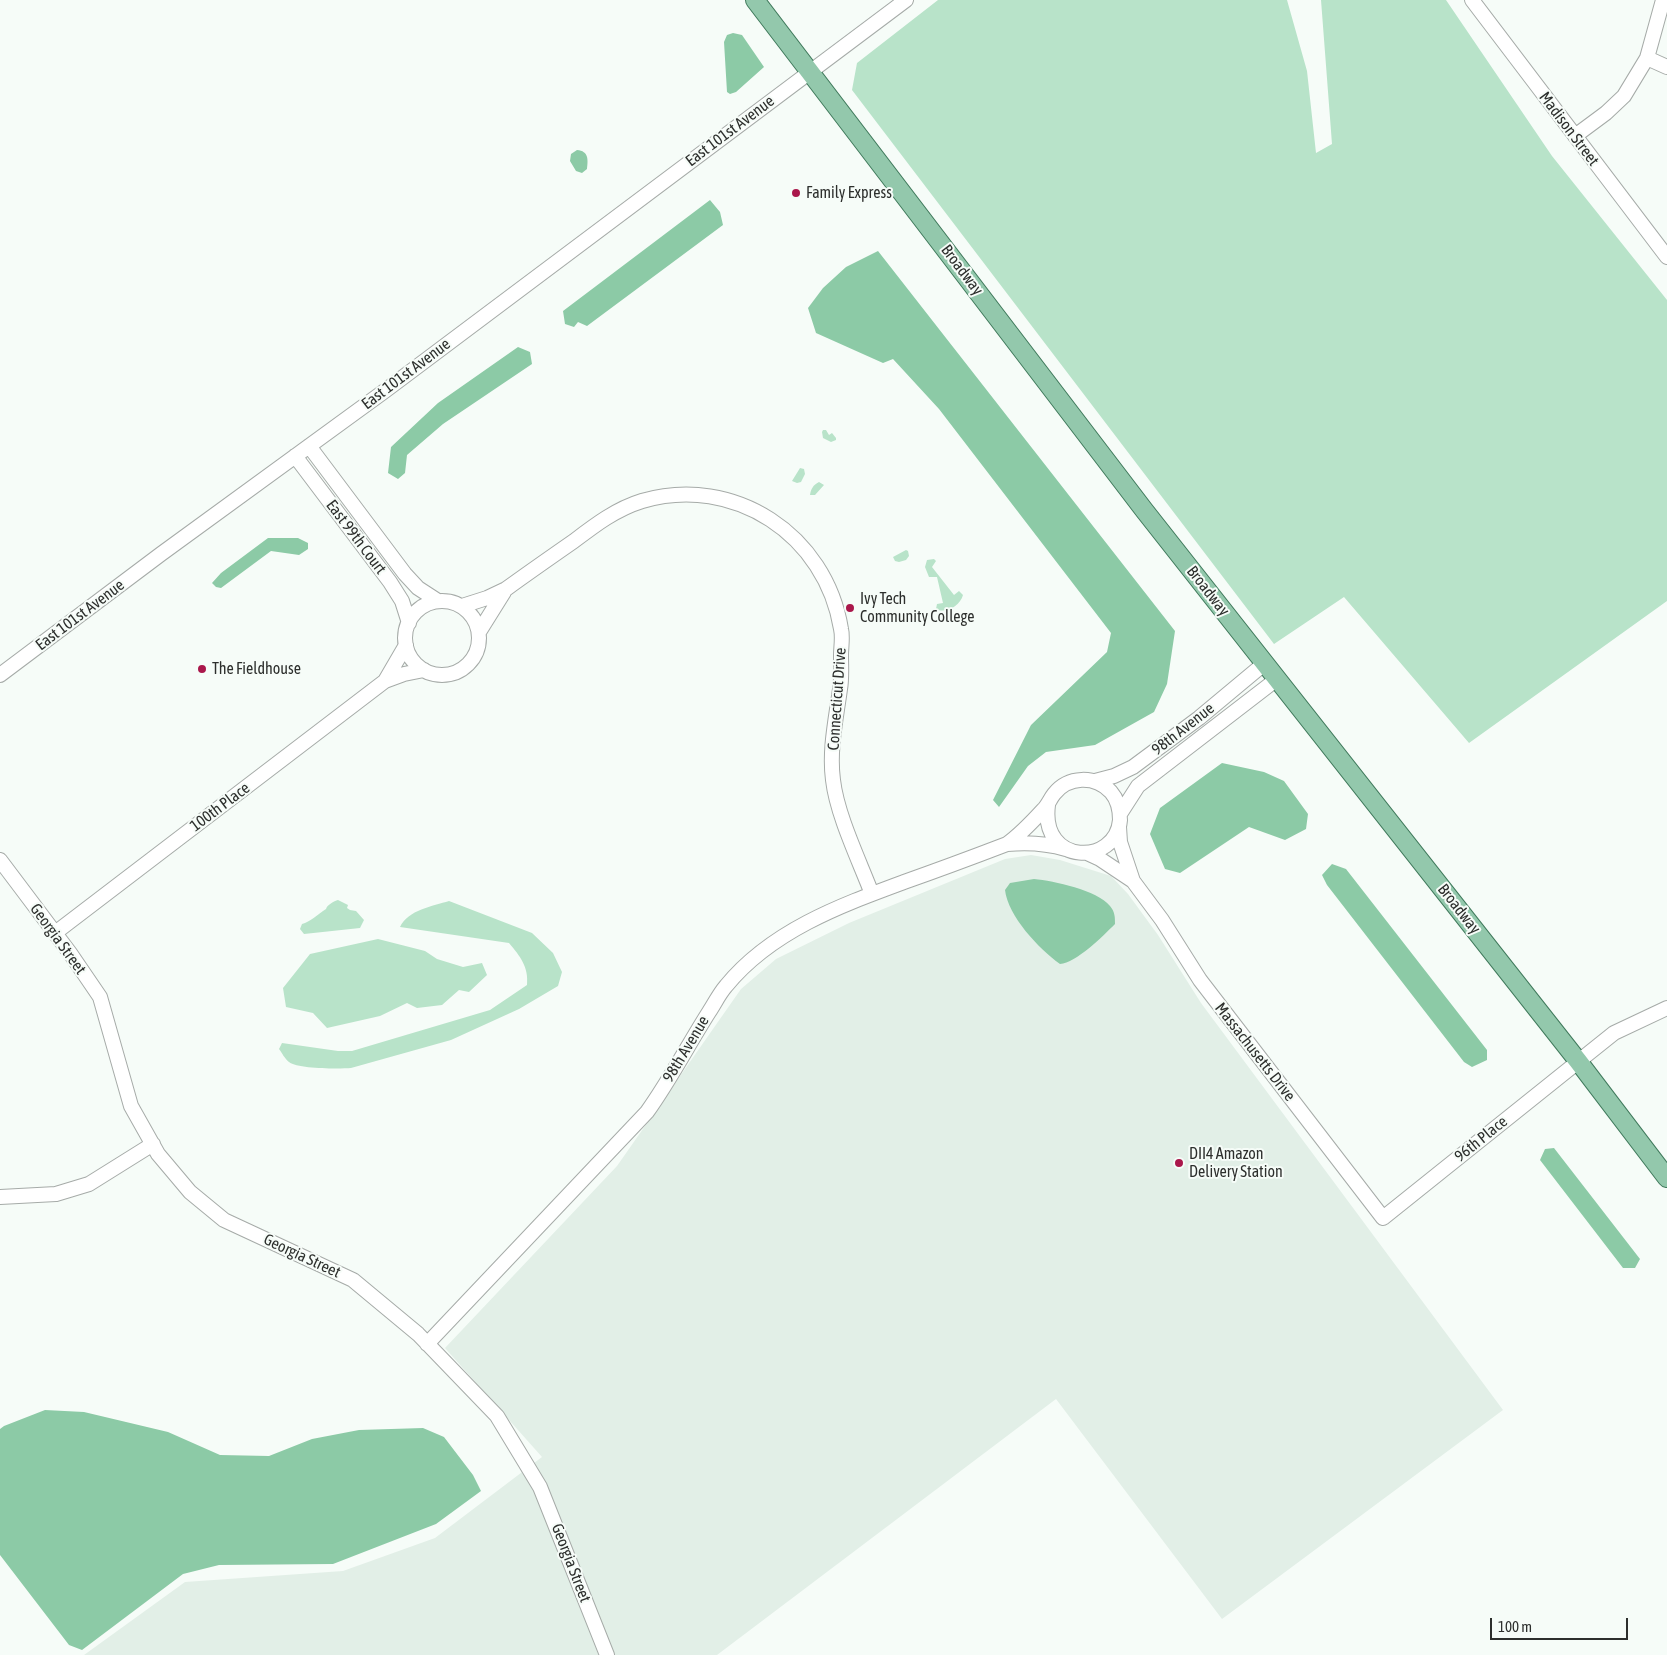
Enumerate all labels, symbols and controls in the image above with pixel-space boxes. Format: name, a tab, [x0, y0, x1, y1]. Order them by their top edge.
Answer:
street label: Madison Street	[1535, 88, 1603, 170]
street label: East 101st Avenue	[682, 91, 778, 171]
place label: Family Express	[806, 183, 892, 203]
marker: Family Express	[790, 187, 802, 199]
street label: Broadway	[937, 241, 987, 299]
street label: East 101st Avenue	[358, 334, 454, 414]
street label: East 99th Court	[322, 496, 390, 578]
street label: Broadway	[1182, 562, 1234, 620]
street label: East 101st Avenue	[32, 575, 128, 655]
place label: Ivy Tech Community College	[860, 589, 974, 627]
marker: Ivy Tech Community College	[844, 602, 856, 614]
street label: Connecticut Drive	[824, 647, 850, 751]
place label: The Fieldhouse	[212, 659, 301, 679]
marker: The Fieldhouse	[196, 663, 208, 675]
street label: 98th Avenue	[1148, 699, 1218, 759]
street label: 100th Place	[186, 778, 254, 836]
street label: Broadway	[1433, 880, 1485, 938]
street label: Georgia Street	[26, 900, 90, 978]
street label: Massachusetts Drive	[1211, 999, 1299, 1105]
street label: 98th Avenue	[659, 1012, 713, 1086]
street label: 96th Place	[1451, 1112, 1511, 1166]
place label: DII4 Amazon Delivery Station	[1189, 1144, 1283, 1182]
marker: DII4 Amazon Delivery Station	[1173, 1157, 1185, 1169]
street label: Georgia Street	[260, 1230, 344, 1282]
street label: Georgia Street	[547, 1521, 595, 1605]
scale bar	[1492, 1608, 1630, 1640]
text: 100 m	[1498, 1618, 1532, 1635]

